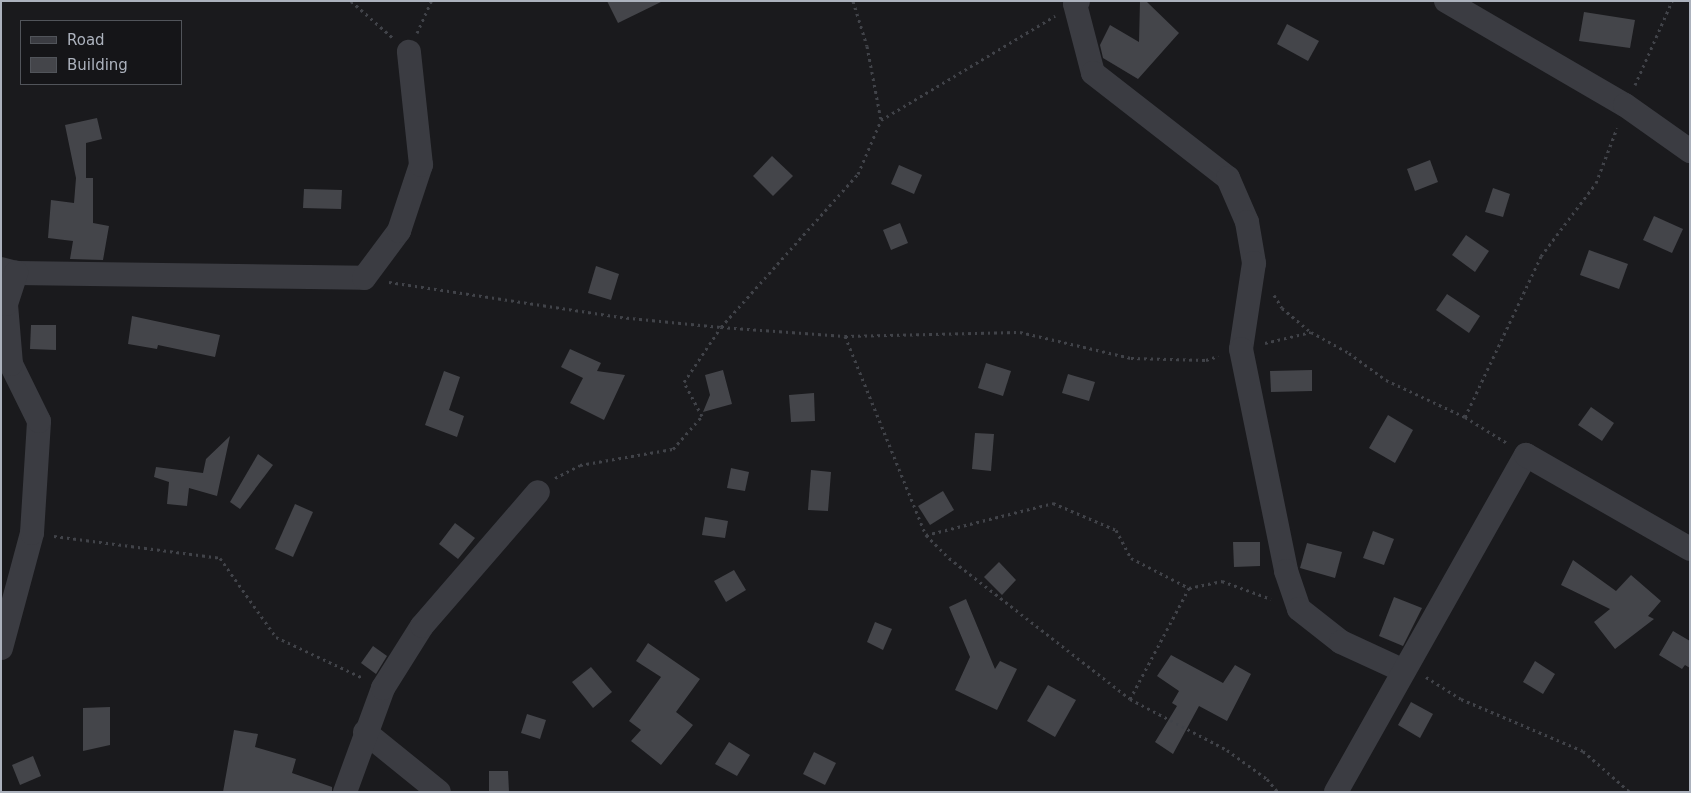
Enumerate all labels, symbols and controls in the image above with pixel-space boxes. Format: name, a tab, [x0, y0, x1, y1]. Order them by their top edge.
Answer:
legend	[20, 20, 182, 85]
text: Road	[67, 31, 105, 49]
text: Building	[67, 56, 128, 74]

